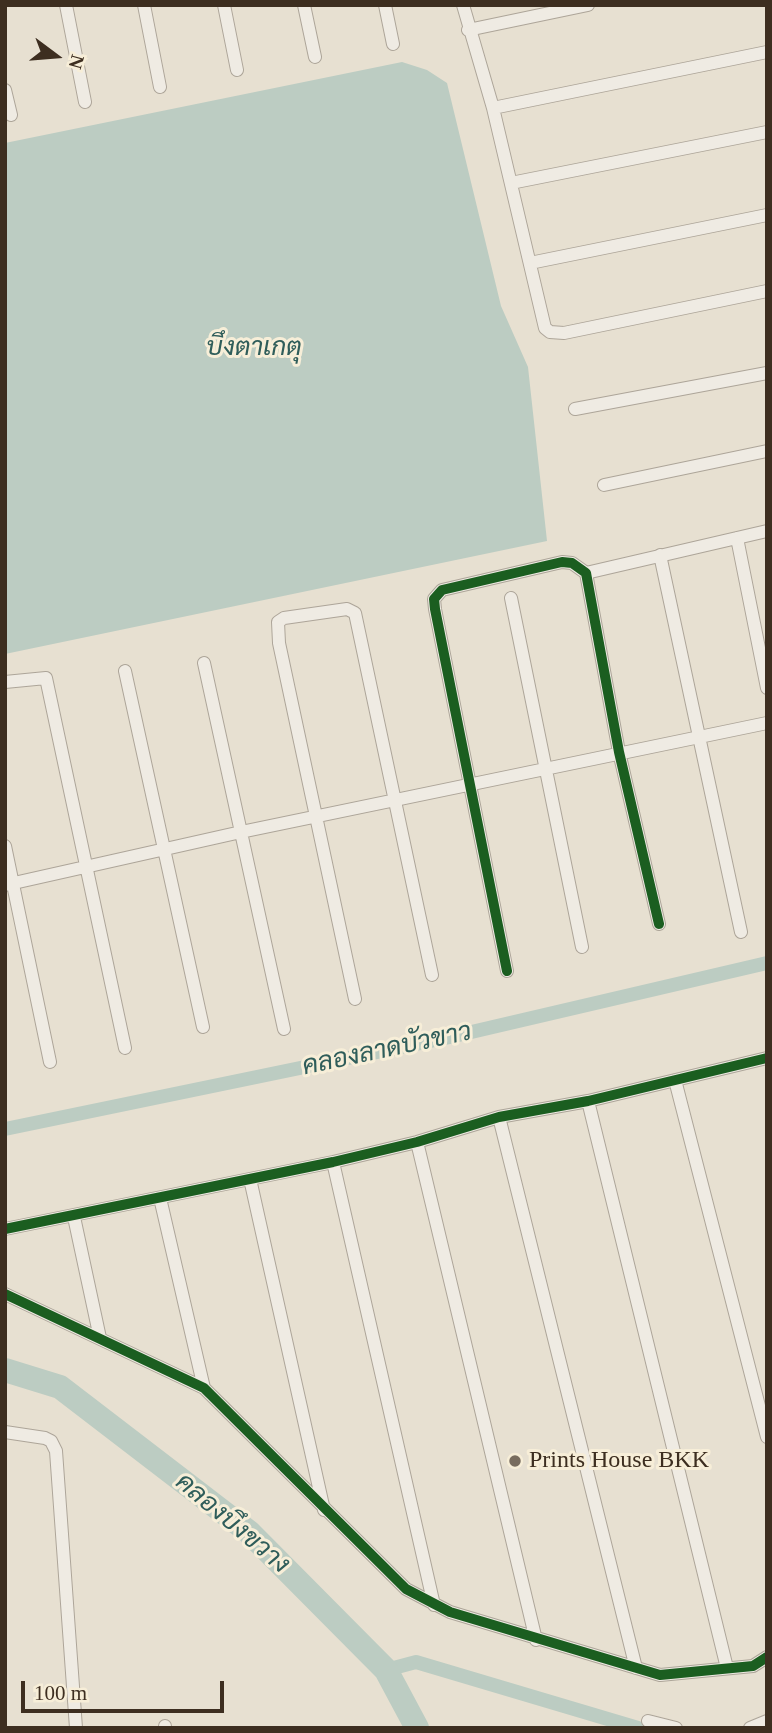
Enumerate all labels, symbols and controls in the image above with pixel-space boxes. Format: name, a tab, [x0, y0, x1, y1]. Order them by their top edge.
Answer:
north arrow	[21, 21, 91, 91]
text: N	[65, 52, 89, 71]
water label: บึงตาเกตุ	[206, 332, 302, 364]
water label: คลองลาดบัวขาว	[299, 1017, 475, 1083]
place label: Prints House BKK	[529, 1447, 709, 1475]
marker: Prints House BKK	[507, 1453, 523, 1469]
water label: คลองบึงขวาง	[169, 1467, 295, 1581]
scale bar	[24, 1666, 228, 1710]
text: 100 m	[34, 1681, 87, 1705]

